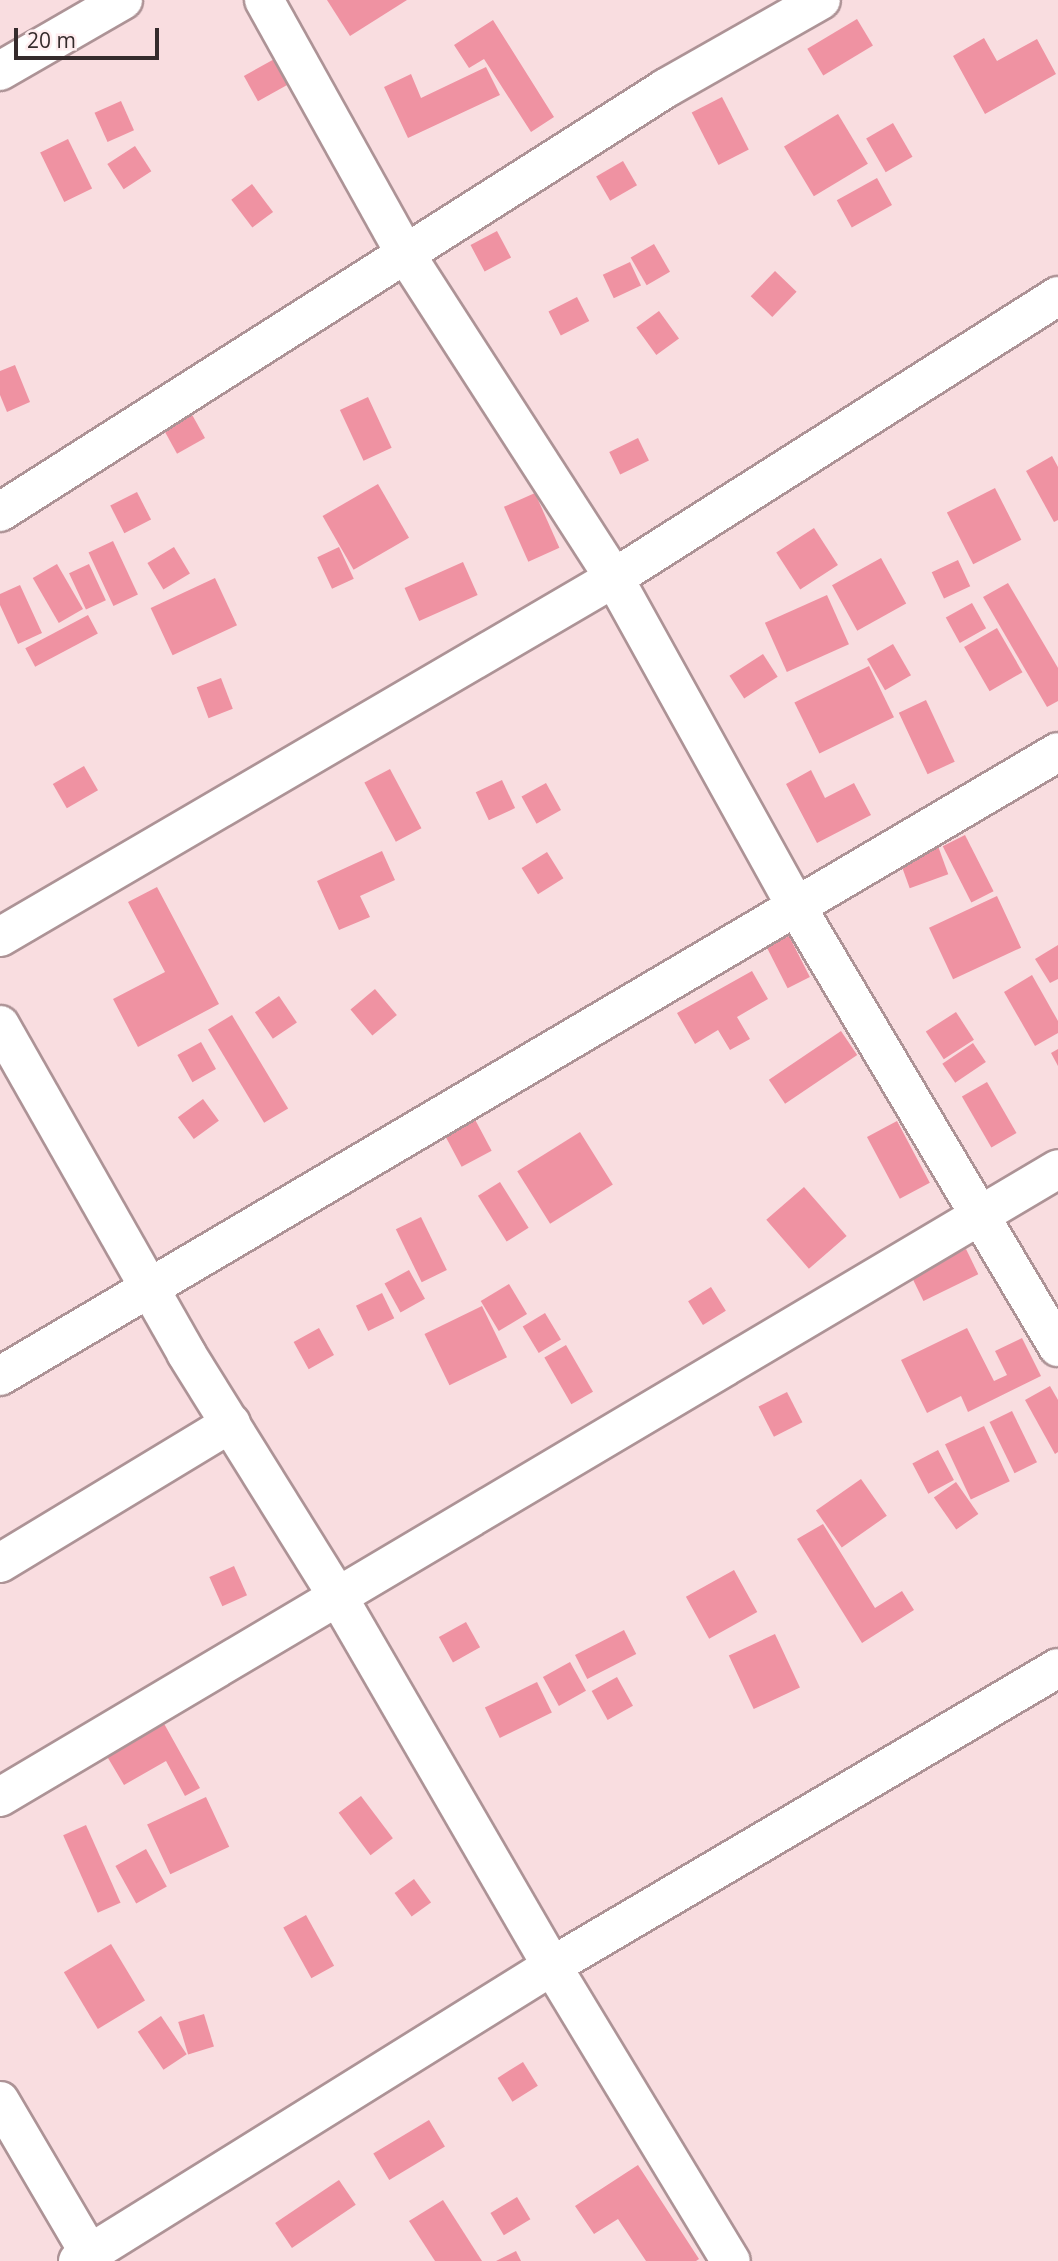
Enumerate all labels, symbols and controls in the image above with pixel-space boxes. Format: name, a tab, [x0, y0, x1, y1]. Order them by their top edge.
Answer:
scale bar	[18, 14, 163, 58]
text: 20 m	[27, 26, 76, 54]

